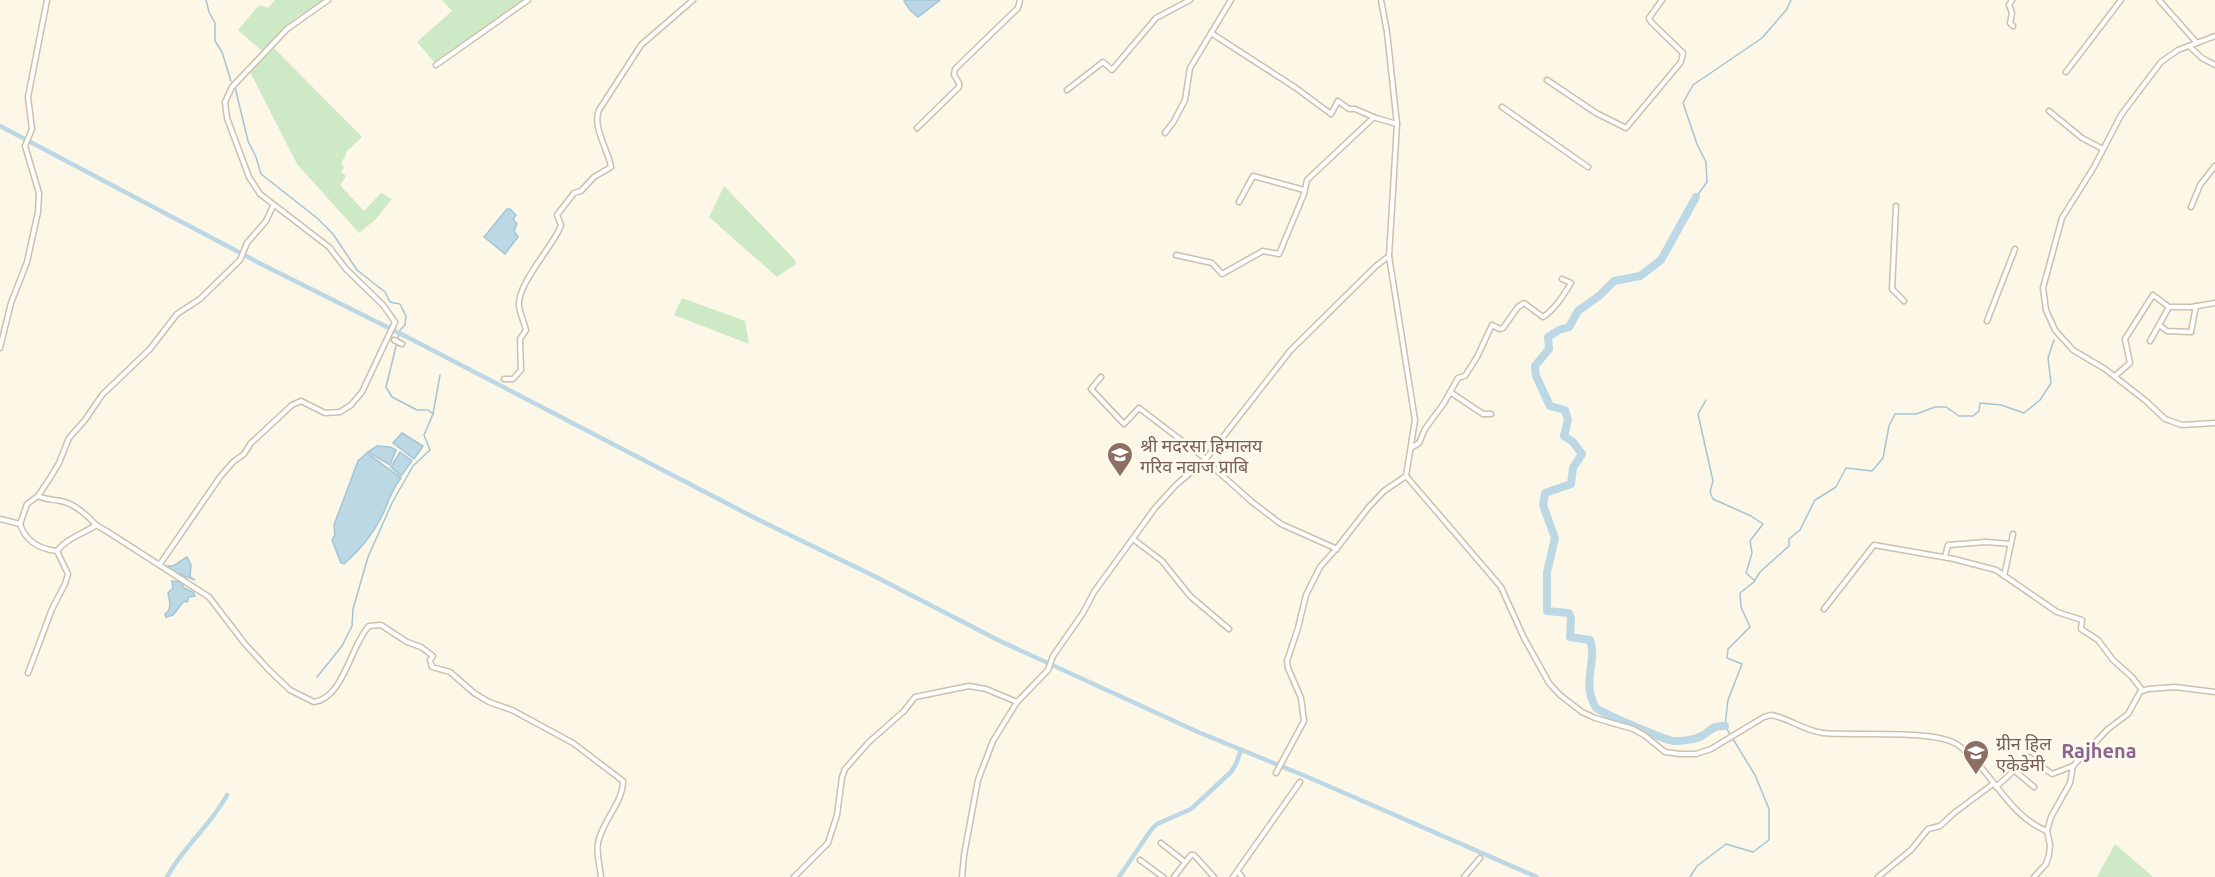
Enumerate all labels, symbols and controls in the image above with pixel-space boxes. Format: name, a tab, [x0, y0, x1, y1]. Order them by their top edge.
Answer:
place label: श्री मदरसा हिमालय गरिव नवाज प्राबि	[1140, 435, 1263, 476]
school or university icon: श्री मदरसा हिमालय गरिव नवाज प्राबि	[1105, 440, 1135, 478]
place label: ग्रीन हिल एकेडेमी	[1996, 733, 2052, 774]
school or university icon: ग्रीन हिल एकेडेमी	[1961, 738, 1991, 776]
district label: Rajhena	[2061, 739, 2137, 762]

